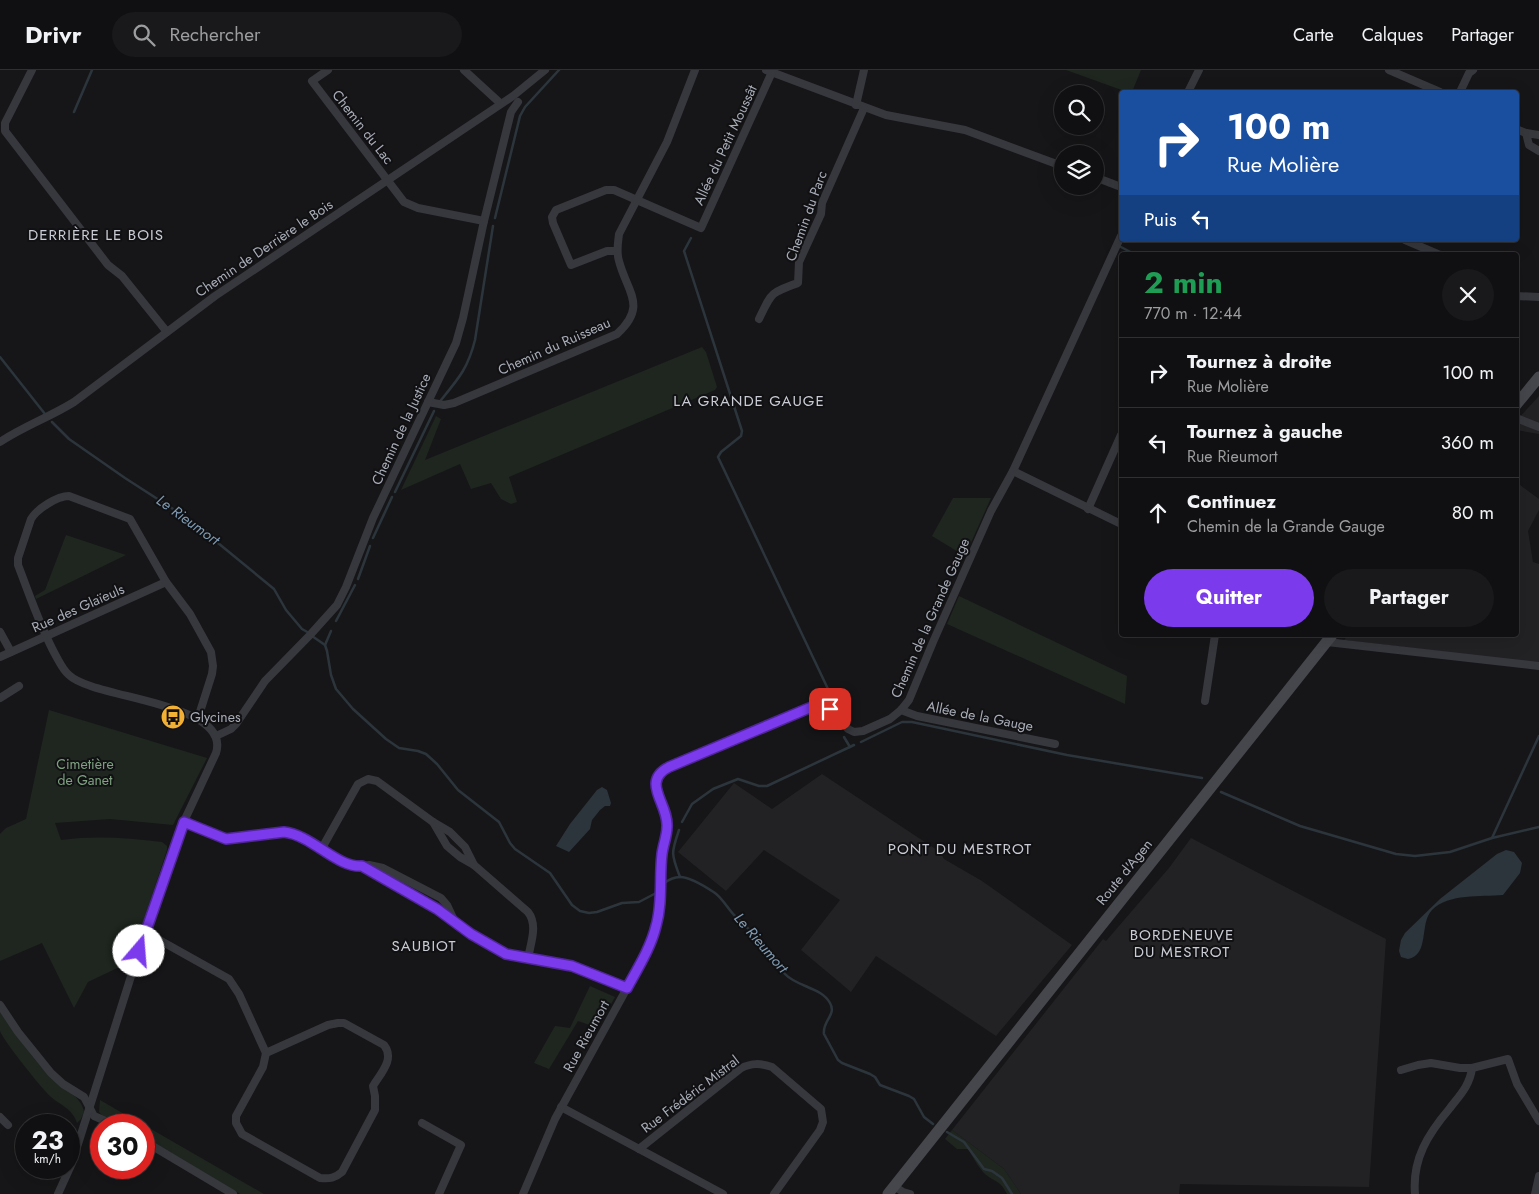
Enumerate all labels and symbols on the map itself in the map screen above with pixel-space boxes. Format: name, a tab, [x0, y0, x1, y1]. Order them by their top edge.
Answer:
street label: Allée du Petit Moussât	[688, 81, 762, 208]
street label: Chemin du Lac	[328, 86, 398, 168]
street label: Chemin du Parc	[780, 168, 832, 264]
street label: Chemin de Derrière le Bois	[191, 194, 337, 302]
district label: DERRIÈRE LE BOIS	[28, 224, 164, 246]
street label: Chemin du Ruisseau	[495, 312, 613, 380]
street label: Chemin de la Justice	[366, 370, 436, 488]
district label: LA GRANDE GAUGE	[673, 390, 825, 412]
water label: Le Rieumort	[152, 490, 225, 551]
street label: Chemin de la Grande Gauge	[886, 535, 974, 701]
street label: Rue des Glaïeuls	[28, 578, 128, 637]
pin	[809, 688, 851, 730]
street label: Allée de la Gauge	[925, 696, 1035, 736]
bus stop icon: Glycines	[160, 704, 186, 730]
place label: Glycines	[190, 707, 241, 727]
park label: Cimetière de Ganet	[56, 754, 114, 790]
street label: Route d'Agen	[1091, 835, 1157, 909]
district label: PONT DU MESTROT	[888, 838, 1032, 860]
water label: Le Rieumort	[729, 908, 794, 979]
position arrow	[112, 924, 164, 976]
district label: BORDENEUVE DU MESTROT	[1130, 924, 1234, 963]
district label: SAUBIOT	[392, 935, 456, 957]
street label: Rue Rieumort	[558, 996, 614, 1076]
street label: Rue Frédéric Mistral	[637, 1050, 743, 1138]
speed limit sign: 30	[90, 1114, 155, 1179]

